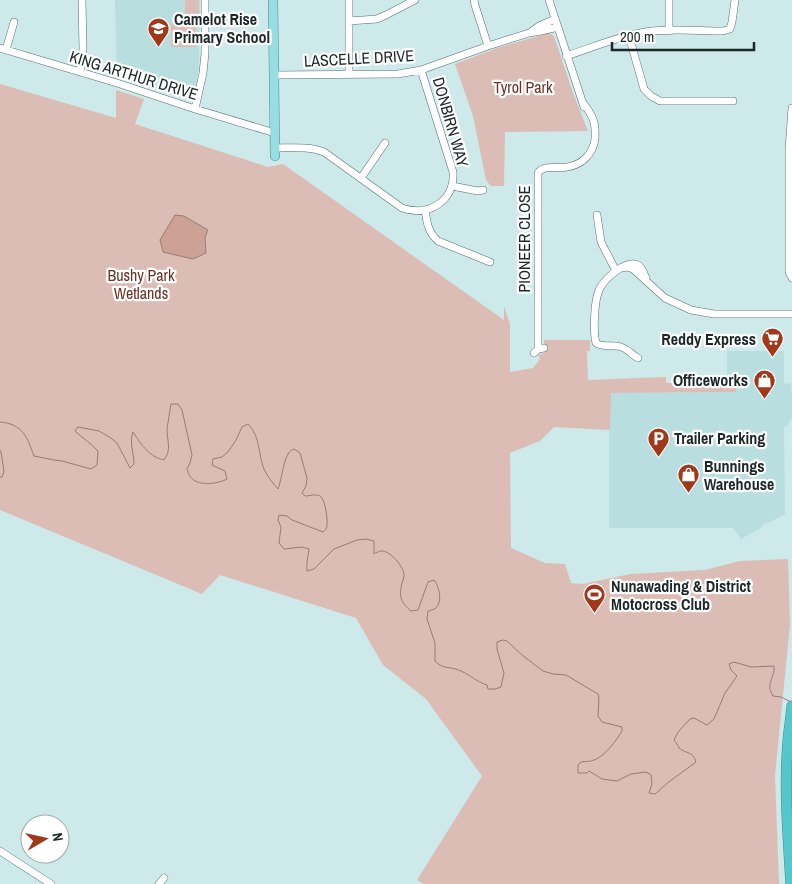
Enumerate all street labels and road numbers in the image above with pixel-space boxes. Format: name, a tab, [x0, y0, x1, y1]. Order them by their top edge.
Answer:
street label: LASCELLE DRIVE	[303, 44, 415, 72]
street label: KING ARTHUR DRIVE	[67, 45, 201, 105]
street label: DONBIRN WAY	[428, 74, 474, 170]
street label: PIONEER CLOSE	[513, 185, 535, 293]

